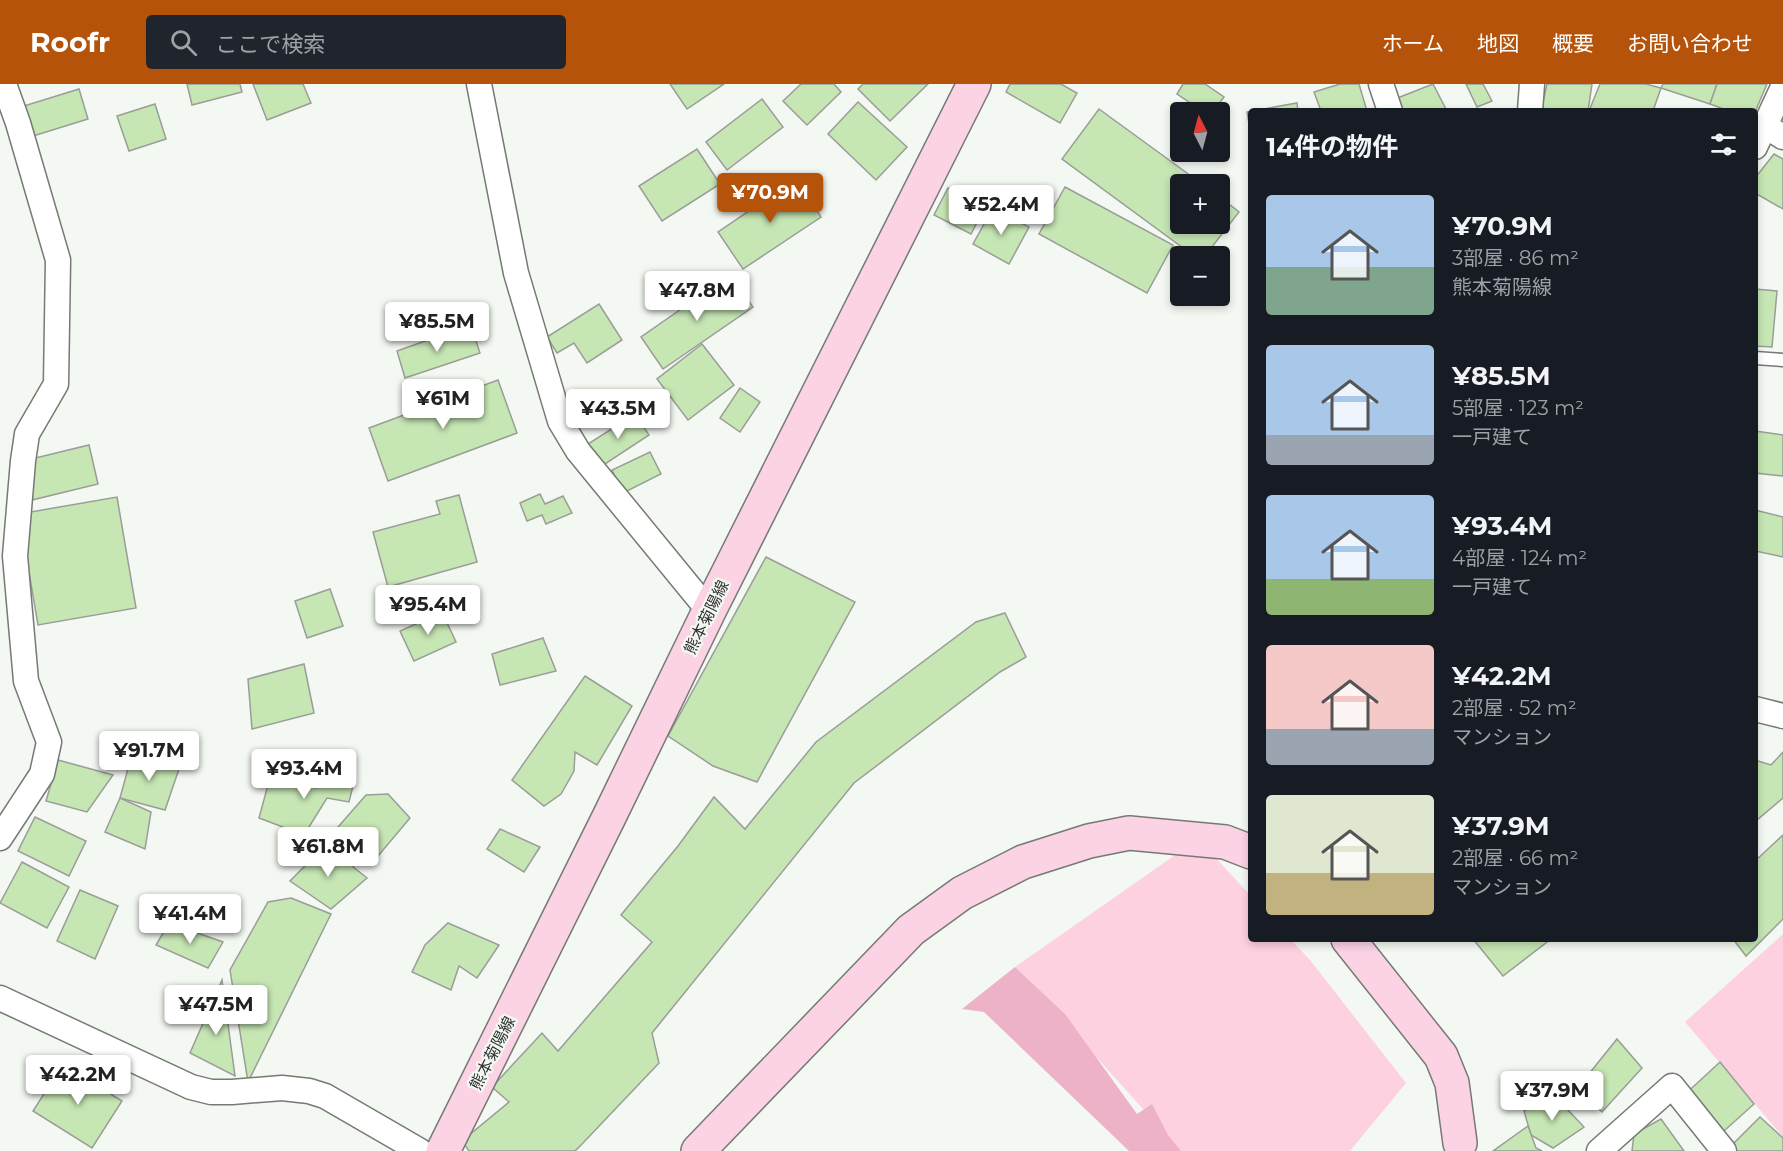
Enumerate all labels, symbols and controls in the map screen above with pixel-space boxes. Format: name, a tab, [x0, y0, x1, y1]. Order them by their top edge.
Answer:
search box	[146, 15, 566, 69]
text: Roofr	[30, 25, 110, 59]
icon: search	[167, 26, 200, 59]
text: ここで検索	[215, 31, 325, 58]
text: ホーム	[1382, 31, 1444, 56]
text: 地図	[1477, 31, 1519, 56]
text: 概要	[1552, 31, 1594, 56]
text: お問い合わせ	[1627, 31, 1753, 56]
north arrow	[1170, 102, 1230, 162]
map controls	[1170, 102, 1230, 306]
icon: filters	[1707, 128, 1740, 161]
text: 14件の物件	[1266, 131, 1398, 163]
pin: ¥70.9M	[721, 173, 819, 224]
button: +	[1170, 174, 1230, 234]
text: ¥70.9M	[731, 180, 809, 204]
pin: ¥52.4M	[952, 185, 1050, 236]
text: ¥52.4M	[963, 192, 1039, 216]
text: ¥70.9M	[1452, 210, 1553, 242]
icon: home	[1314, 219, 1386, 291]
button: −	[1170, 246, 1230, 306]
text: 3部屋 · 86 m²	[1452, 246, 1579, 270]
pin: ¥47.8M	[648, 271, 746, 322]
text: 熊本菊陽線	[1452, 275, 1552, 299]
text: ¥47.8M	[659, 278, 735, 302]
pin: ¥85.5M	[388, 302, 486, 353]
text: ¥85.5M	[399, 309, 475, 333]
text: ¥85.5M	[1452, 360, 1551, 392]
icon: home	[1314, 369, 1386, 441]
pin: ¥61M	[407, 379, 479, 430]
text: ¥61M	[416, 386, 470, 410]
pin: ¥43.5M	[569, 389, 667, 440]
text: ¥43.5M	[580, 396, 656, 420]
text: 5部屋 · 123 m²	[1452, 396, 1584, 420]
text: 一戸建て	[1452, 425, 1532, 449]
text: ¥93.4M	[1452, 510, 1552, 542]
icon: home	[1314, 519, 1386, 591]
text: 4部屋 · 124 m²	[1452, 546, 1587, 570]
text: 一戸建て	[1452, 575, 1532, 599]
street label: 熊本菊陽線	[680, 577, 733, 657]
pin: ¥95.4M	[379, 585, 477, 636]
text: ¥95.4M	[389, 592, 467, 616]
text: ¥42.2M	[1452, 660, 1552, 692]
icon: home	[1314, 669, 1386, 741]
text: 2部屋 · 52 m²	[1452, 696, 1577, 720]
text: マンション	[1452, 725, 1552, 749]
pin: ¥91.7M	[100, 731, 198, 782]
text: ¥91.7M	[113, 738, 185, 762]
pin: ¥93.4M	[255, 749, 353, 800]
text: ¥93.4M	[265, 756, 343, 780]
text: ¥37.9M	[1452, 810, 1550, 842]
icon: home	[1314, 819, 1386, 891]
pin: ¥61.8M	[279, 827, 377, 878]
text: ¥61.8M	[292, 834, 364, 858]
text: 2部屋 · 66 m²	[1452, 846, 1578, 870]
text: マンション	[1452, 875, 1552, 899]
pin: ¥41.4M	[141, 894, 239, 945]
text: ¥41.4M	[153, 901, 227, 925]
pin: ¥47.5M	[167, 985, 265, 1036]
text: ¥47.5M	[178, 992, 254, 1016]
street label: 熊本菊陽線	[466, 1013, 519, 1093]
pin: ¥42.2M	[29, 1055, 127, 1106]
text: ¥42.2M	[40, 1062, 116, 1086]
pin: ¥37.9M	[1503, 1071, 1601, 1122]
text: ¥37.9M	[1514, 1078, 1590, 1102]

